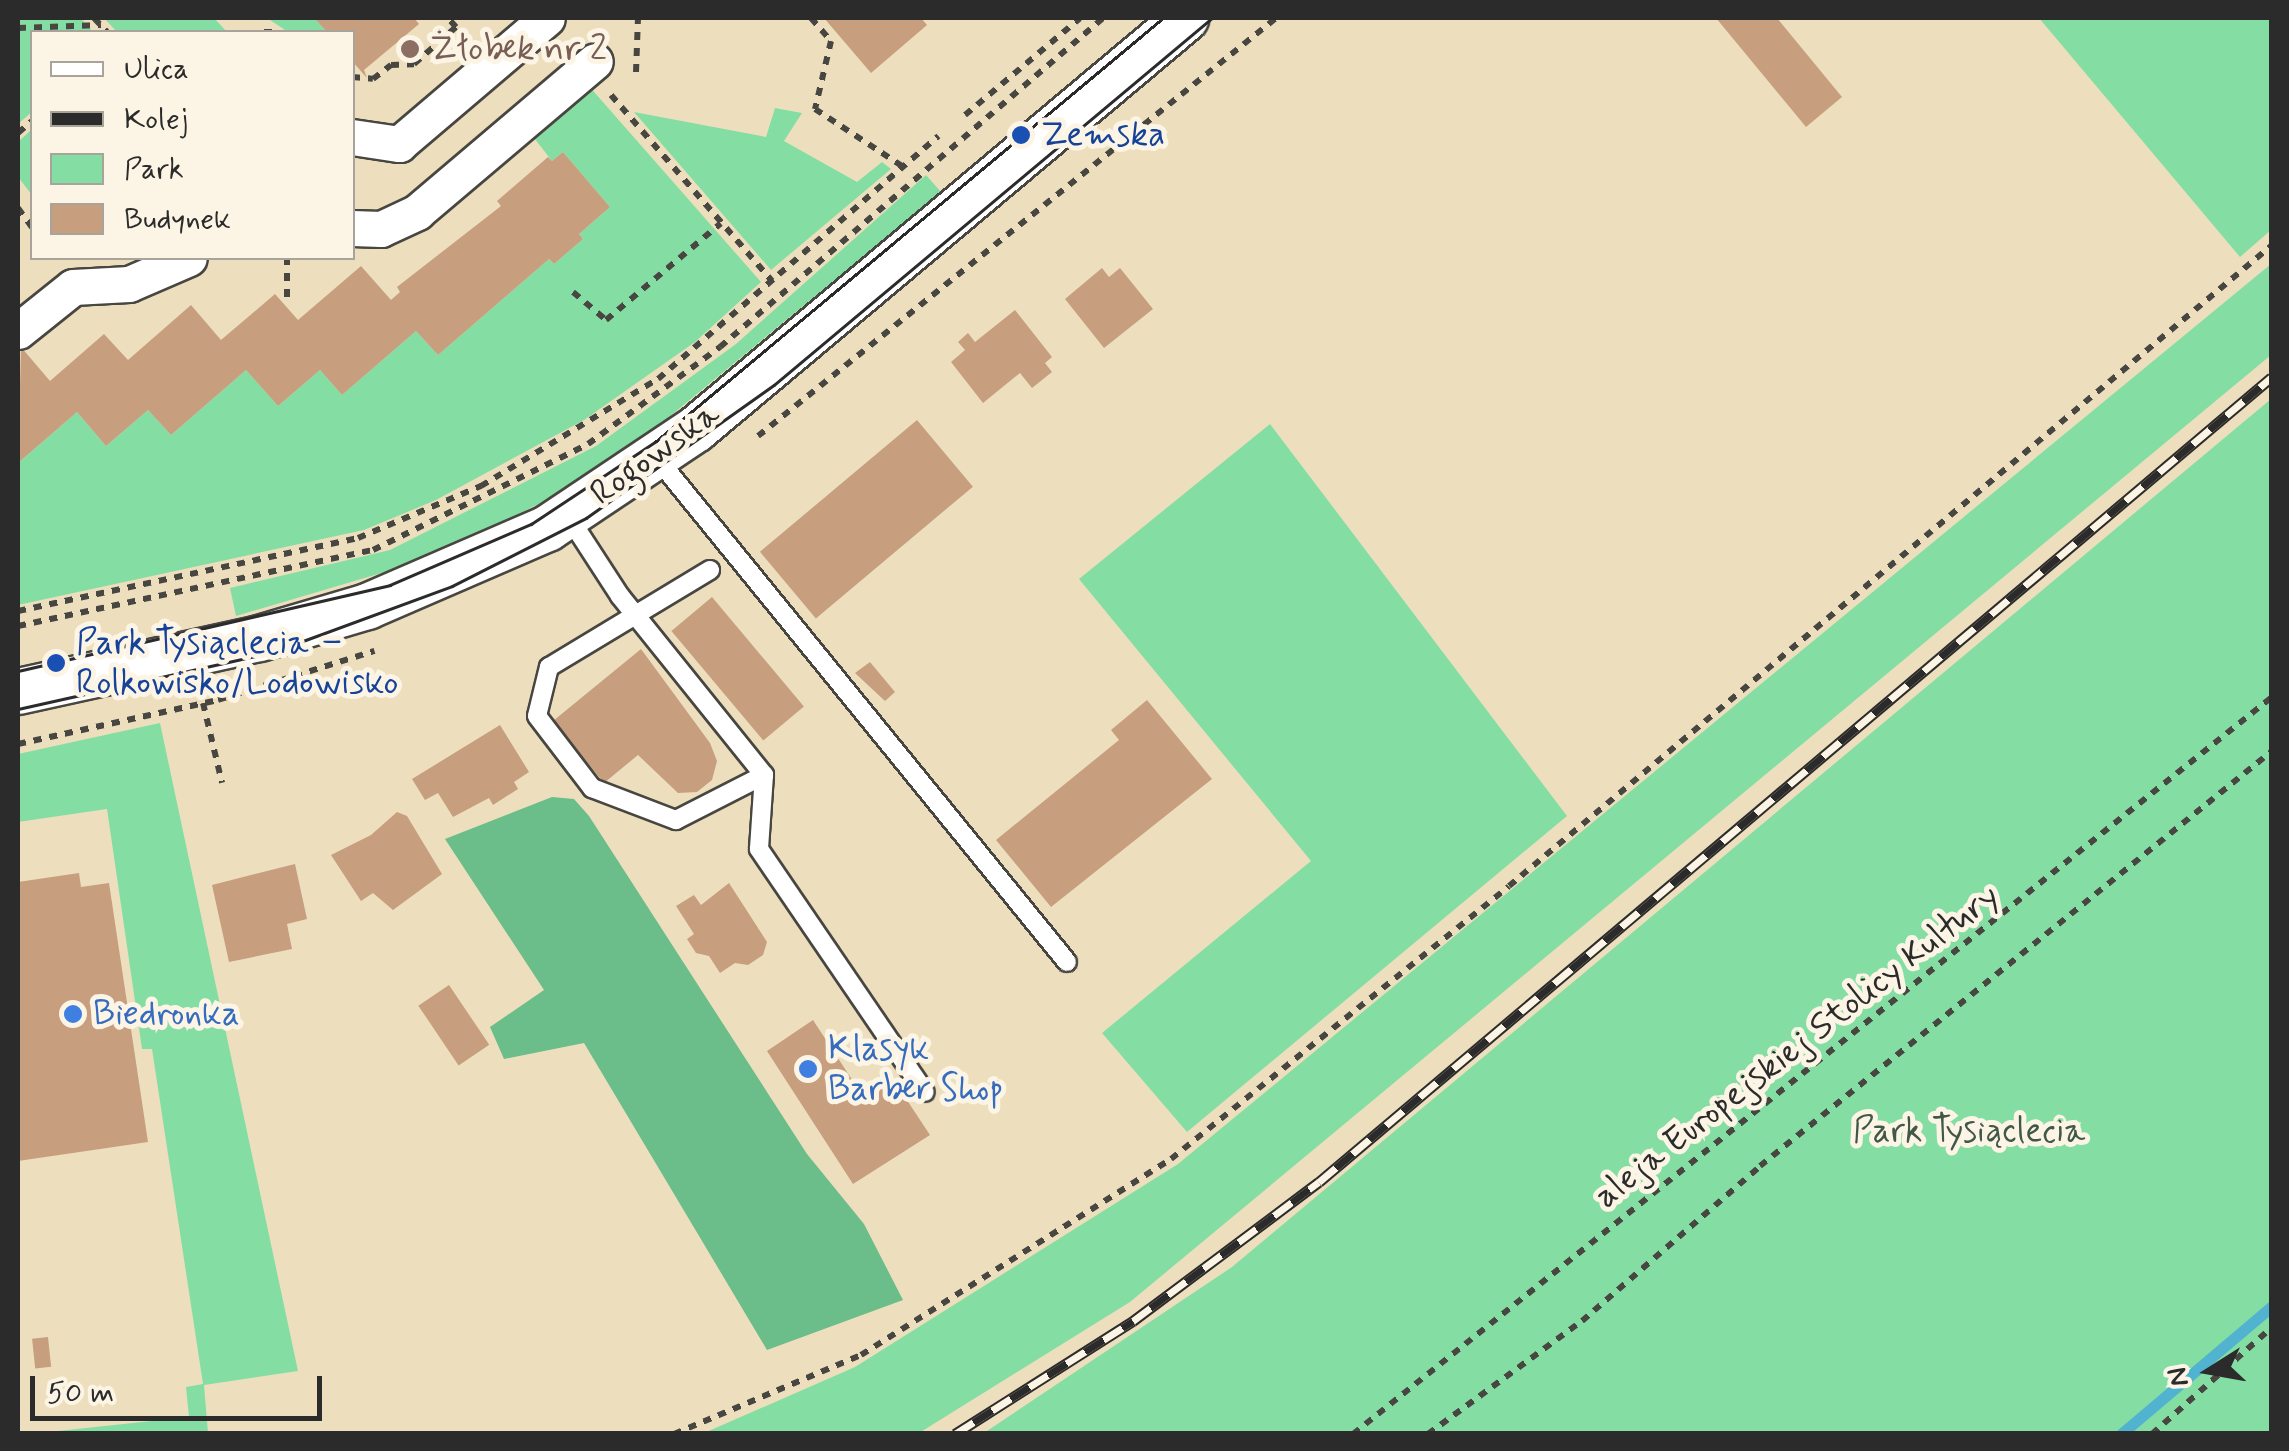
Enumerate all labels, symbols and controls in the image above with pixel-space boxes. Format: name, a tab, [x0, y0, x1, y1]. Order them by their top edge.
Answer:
place label: Żłobek nr 2	[430, 28, 603, 70]
legend	[30, 30, 355, 260]
marker: Żłobek nr 2	[399, 38, 421, 60]
text: Ulica	[124, 50, 189, 89]
text: Kolej	[124, 100, 188, 139]
place label: Zemska	[1041, 114, 1165, 156]
marker: Zemska	[1010, 124, 1032, 146]
text: Park	[124, 150, 184, 189]
text: Budynek	[124, 200, 231, 239]
street label: Rogowska	[582, 393, 728, 515]
place label: Park Tysiąclecia – Rolkowisko/Lodowisko	[76, 622, 398, 704]
marker: Park Tysiąclecia – Rolkowisko/Lodowisko	[45, 652, 67, 674]
street label: aleja Europejskiej Stolicy Kultury	[1588, 876, 2006, 1216]
place label: Biedronka	[93, 993, 240, 1035]
marker: Biedronka	[62, 1003, 84, 1025]
place label: Klasyk Barber Shop	[828, 1028, 1005, 1110]
marker: Klasyk Barber Shop	[797, 1058, 819, 1080]
park label: Park Tysiąclecia	[1853, 1110, 2085, 1152]
north arrow	[2159, 1321, 2259, 1421]
scale bar	[35, 1356, 328, 1418]
text: N	[2159, 1364, 2199, 1390]
text: 50 m	[47, 1374, 114, 1413]

